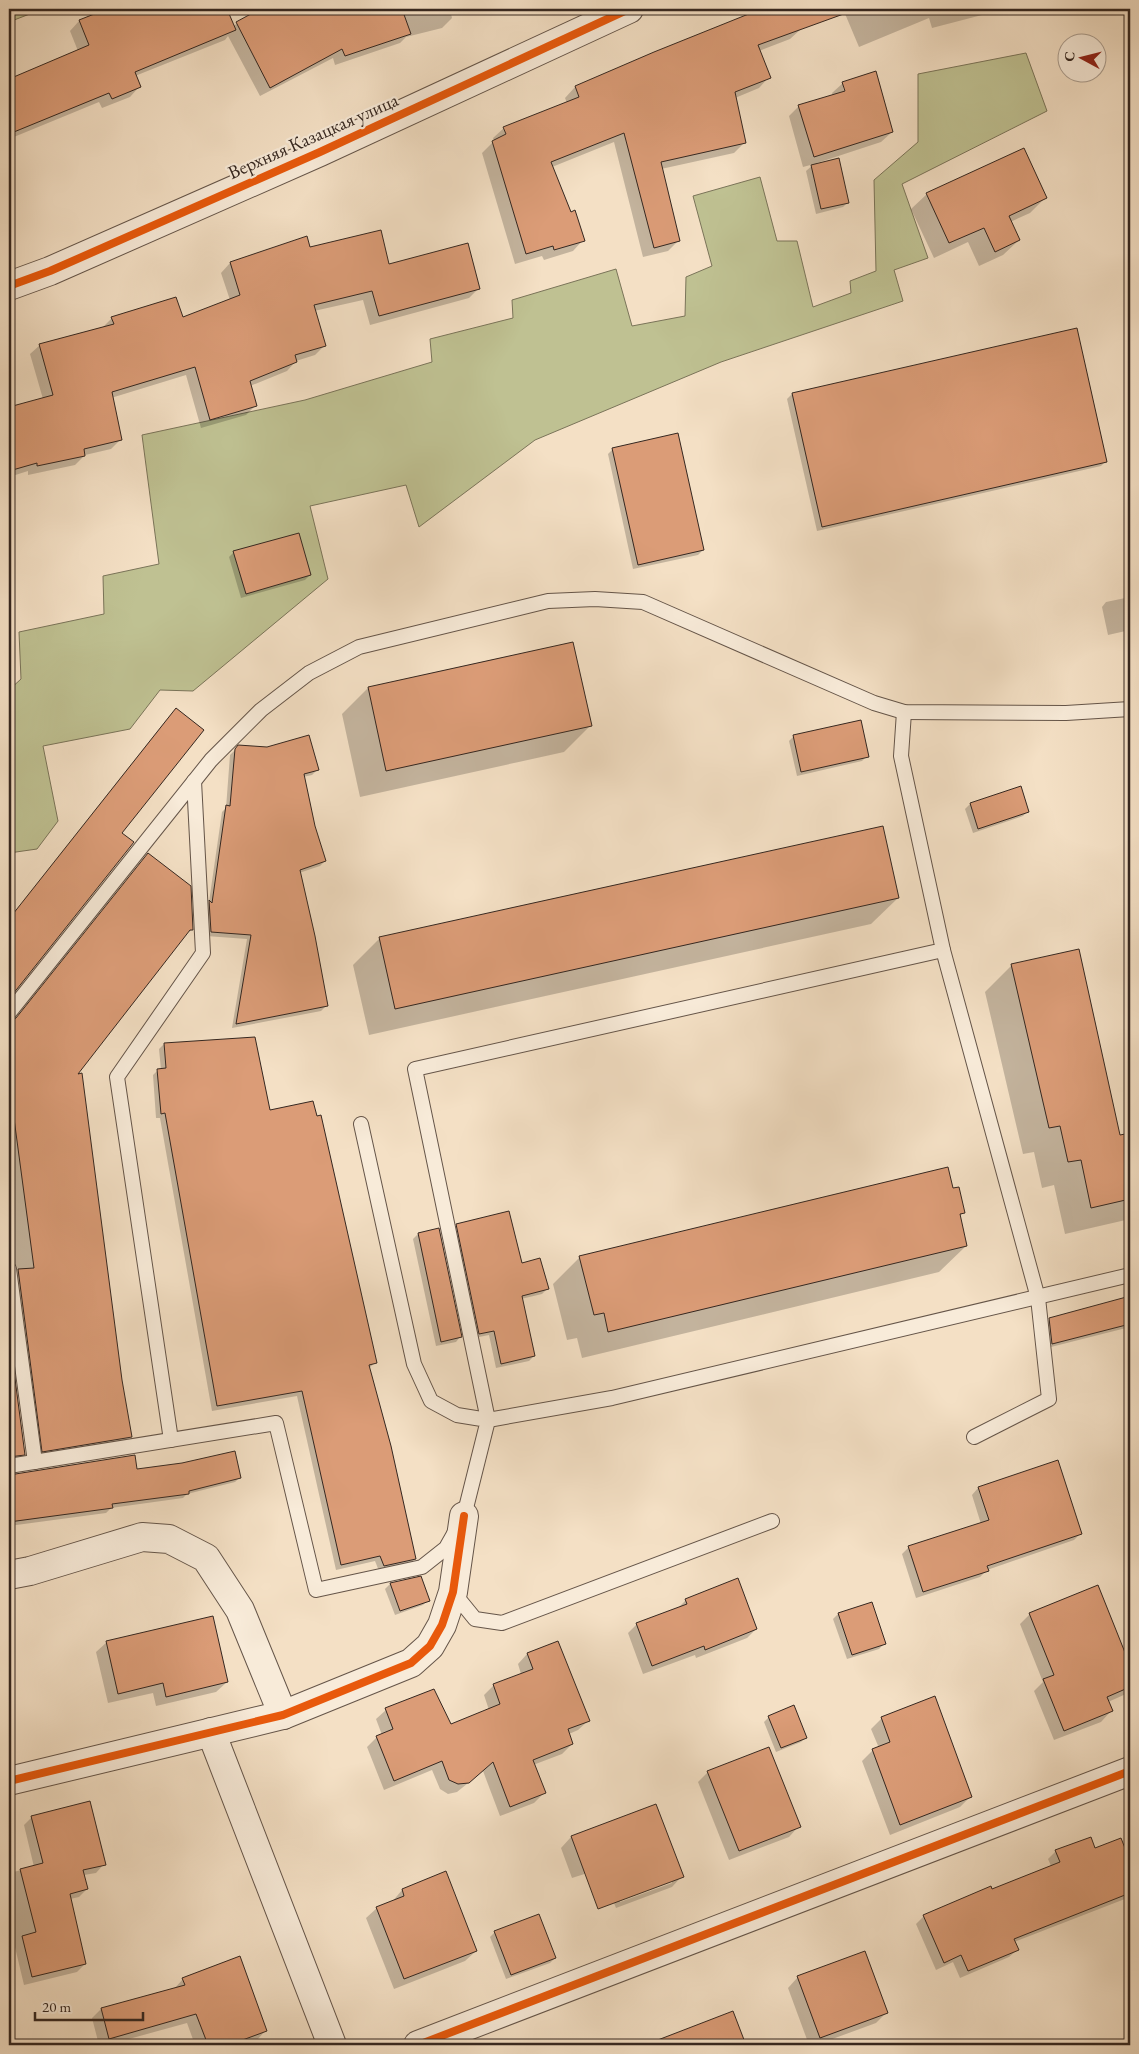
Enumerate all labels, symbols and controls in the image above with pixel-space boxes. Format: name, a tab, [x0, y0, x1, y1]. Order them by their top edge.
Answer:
north arrow	[1056, 32, 1106, 82]
text: С	[1060, 50, 1079, 62]
street label: Верхняя Казацкая улица	[224, 87, 403, 185]
scale bar	[35, 1989, 142, 2021]
text: 20 m	[42, 1997, 71, 2016]

